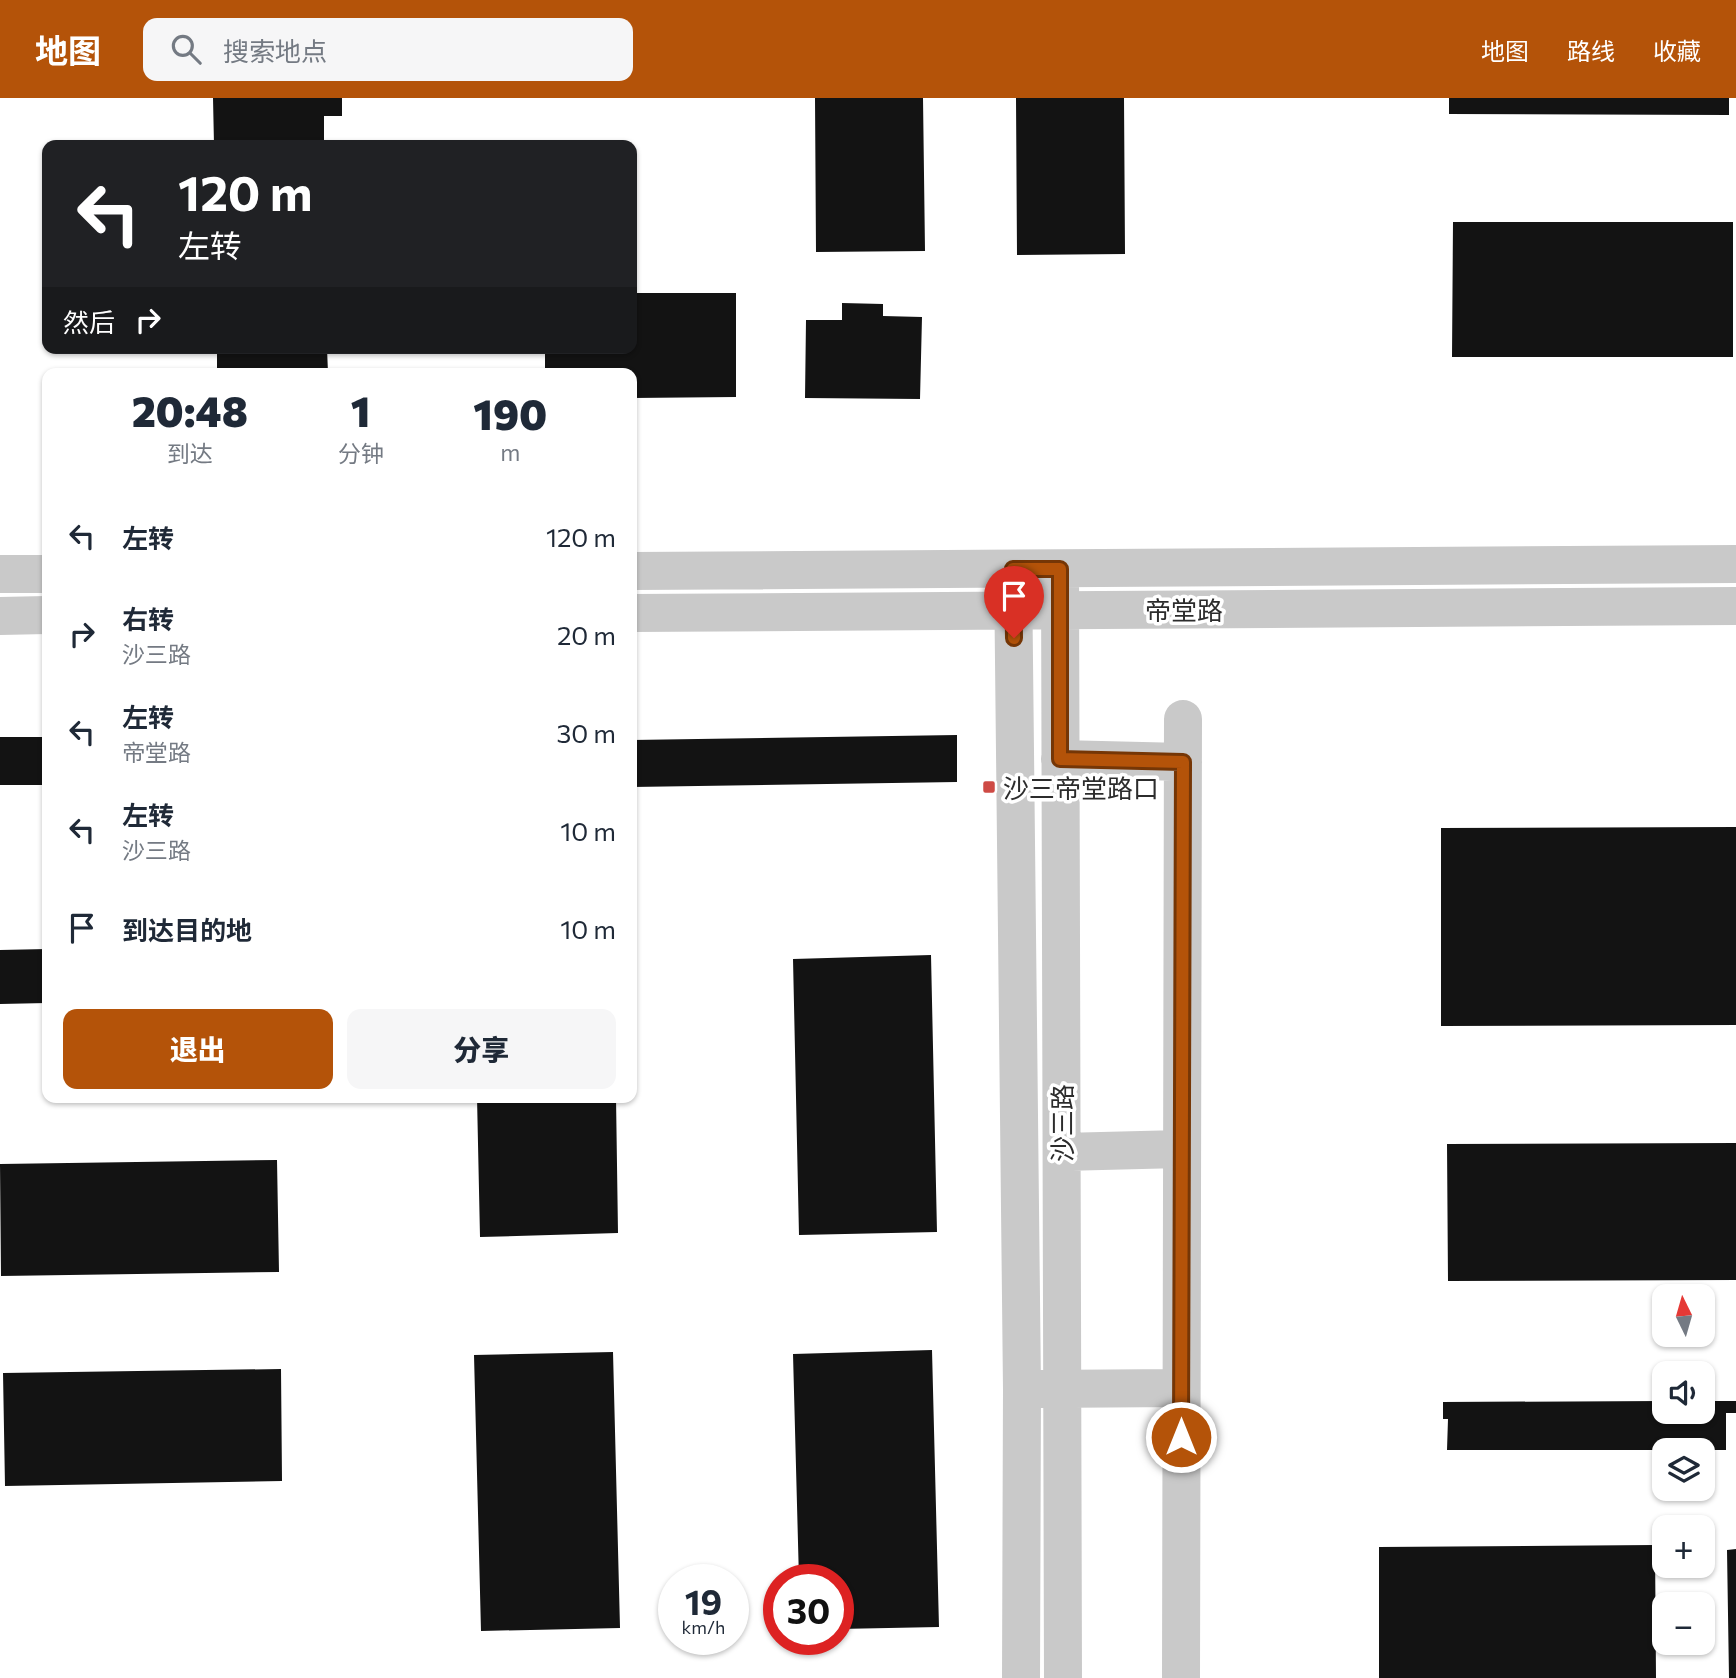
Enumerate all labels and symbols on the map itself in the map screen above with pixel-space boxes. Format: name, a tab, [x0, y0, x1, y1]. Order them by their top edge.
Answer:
pin	[984, 566, 1044, 638]
street label: 帝堂路	[1145, 594, 1223, 625]
place label: 沙三帝堂路口	[1003, 772, 1159, 803]
marker: 沙三帝堂路口	[981, 779, 997, 795]
street label: 沙三路	[1046, 1084, 1077, 1162]
north arrow	[1652, 1284, 1715, 1348]
position arrow	[1144, 1400, 1218, 1474]
speed limit sign: 30	[763, 1564, 854, 1655]

